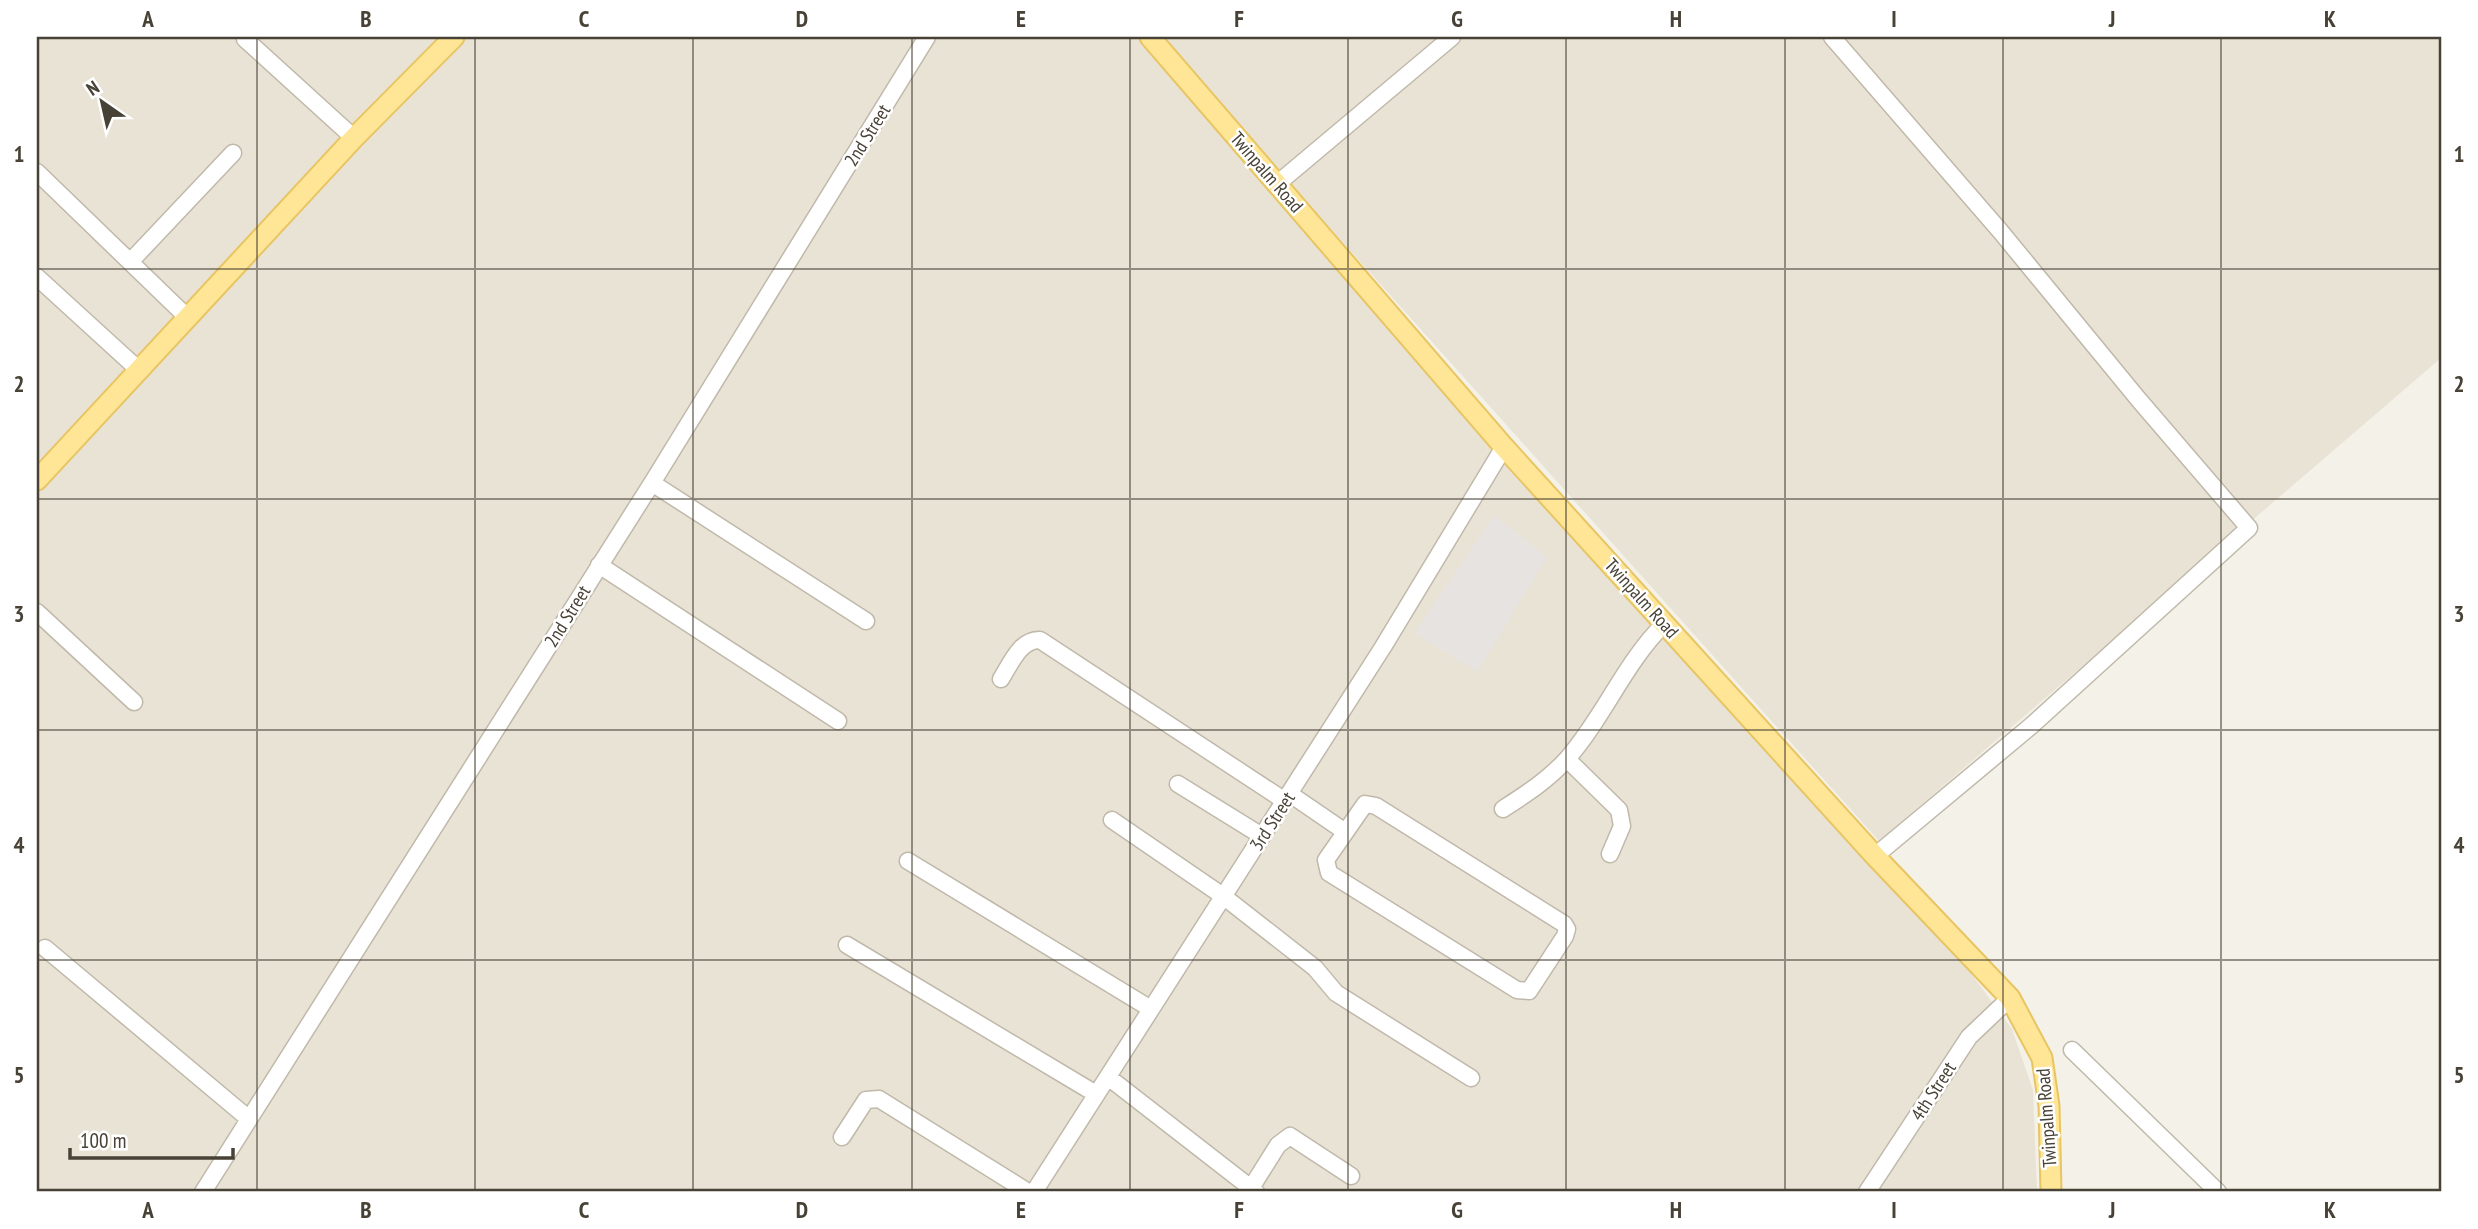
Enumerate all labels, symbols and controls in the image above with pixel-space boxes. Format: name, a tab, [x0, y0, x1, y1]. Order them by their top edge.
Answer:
text: A	[141, 4, 154, 33]
text: B	[360, 4, 372, 33]
text: C	[579, 4, 590, 33]
text: D	[796, 4, 808, 33]
text: E	[1016, 4, 1026, 33]
text: F	[1234, 4, 1244, 33]
text: G	[1451, 4, 1463, 33]
text: H	[1670, 4, 1682, 33]
text: I	[1891, 4, 1897, 33]
text: J	[2108, 4, 2115, 33]
text: K	[2324, 4, 2336, 33]
north arrow	[66, 66, 136, 136]
text: N	[82, 75, 103, 101]
street label: 2nd Street	[839, 99, 896, 170]
street label: Twinpalm Road	[1225, 127, 1309, 217]
text: 1	[14, 139, 25, 168]
text: 1	[2454, 139, 2465, 168]
text: 2	[14, 369, 25, 398]
text: 2	[2454, 369, 2465, 398]
street label: Twinpalm Road	[1600, 553, 1684, 643]
street label: 2nd Street	[539, 580, 596, 651]
text: 3	[14, 599, 25, 628]
text: 3	[2454, 599, 2465, 628]
street label: 3rd Street	[1244, 786, 1300, 855]
text: 4	[14, 830, 25, 859]
text: 4	[2454, 830, 2465, 859]
street label: 4th Street	[1905, 1056, 1961, 1125]
text: 5	[14, 1060, 25, 1089]
text: 5	[2454, 1060, 2465, 1089]
street label: Twinpalm Road	[2031, 1068, 2061, 1168]
scale bar	[70, 1117, 233, 1161]
text: 100 m	[80, 1127, 126, 1154]
text: A	[141, 1195, 154, 1224]
text: B	[360, 1195, 372, 1224]
text: C	[579, 1195, 590, 1224]
text: D	[796, 1195, 808, 1224]
text: E	[1016, 1195, 1026, 1224]
text: F	[1234, 1195, 1244, 1224]
text: G	[1451, 1195, 1463, 1224]
text: H	[1670, 1195, 1682, 1224]
text: I	[1891, 1195, 1897, 1224]
text: J	[2108, 1195, 2115, 1224]
text: K	[2324, 1195, 2336, 1224]

